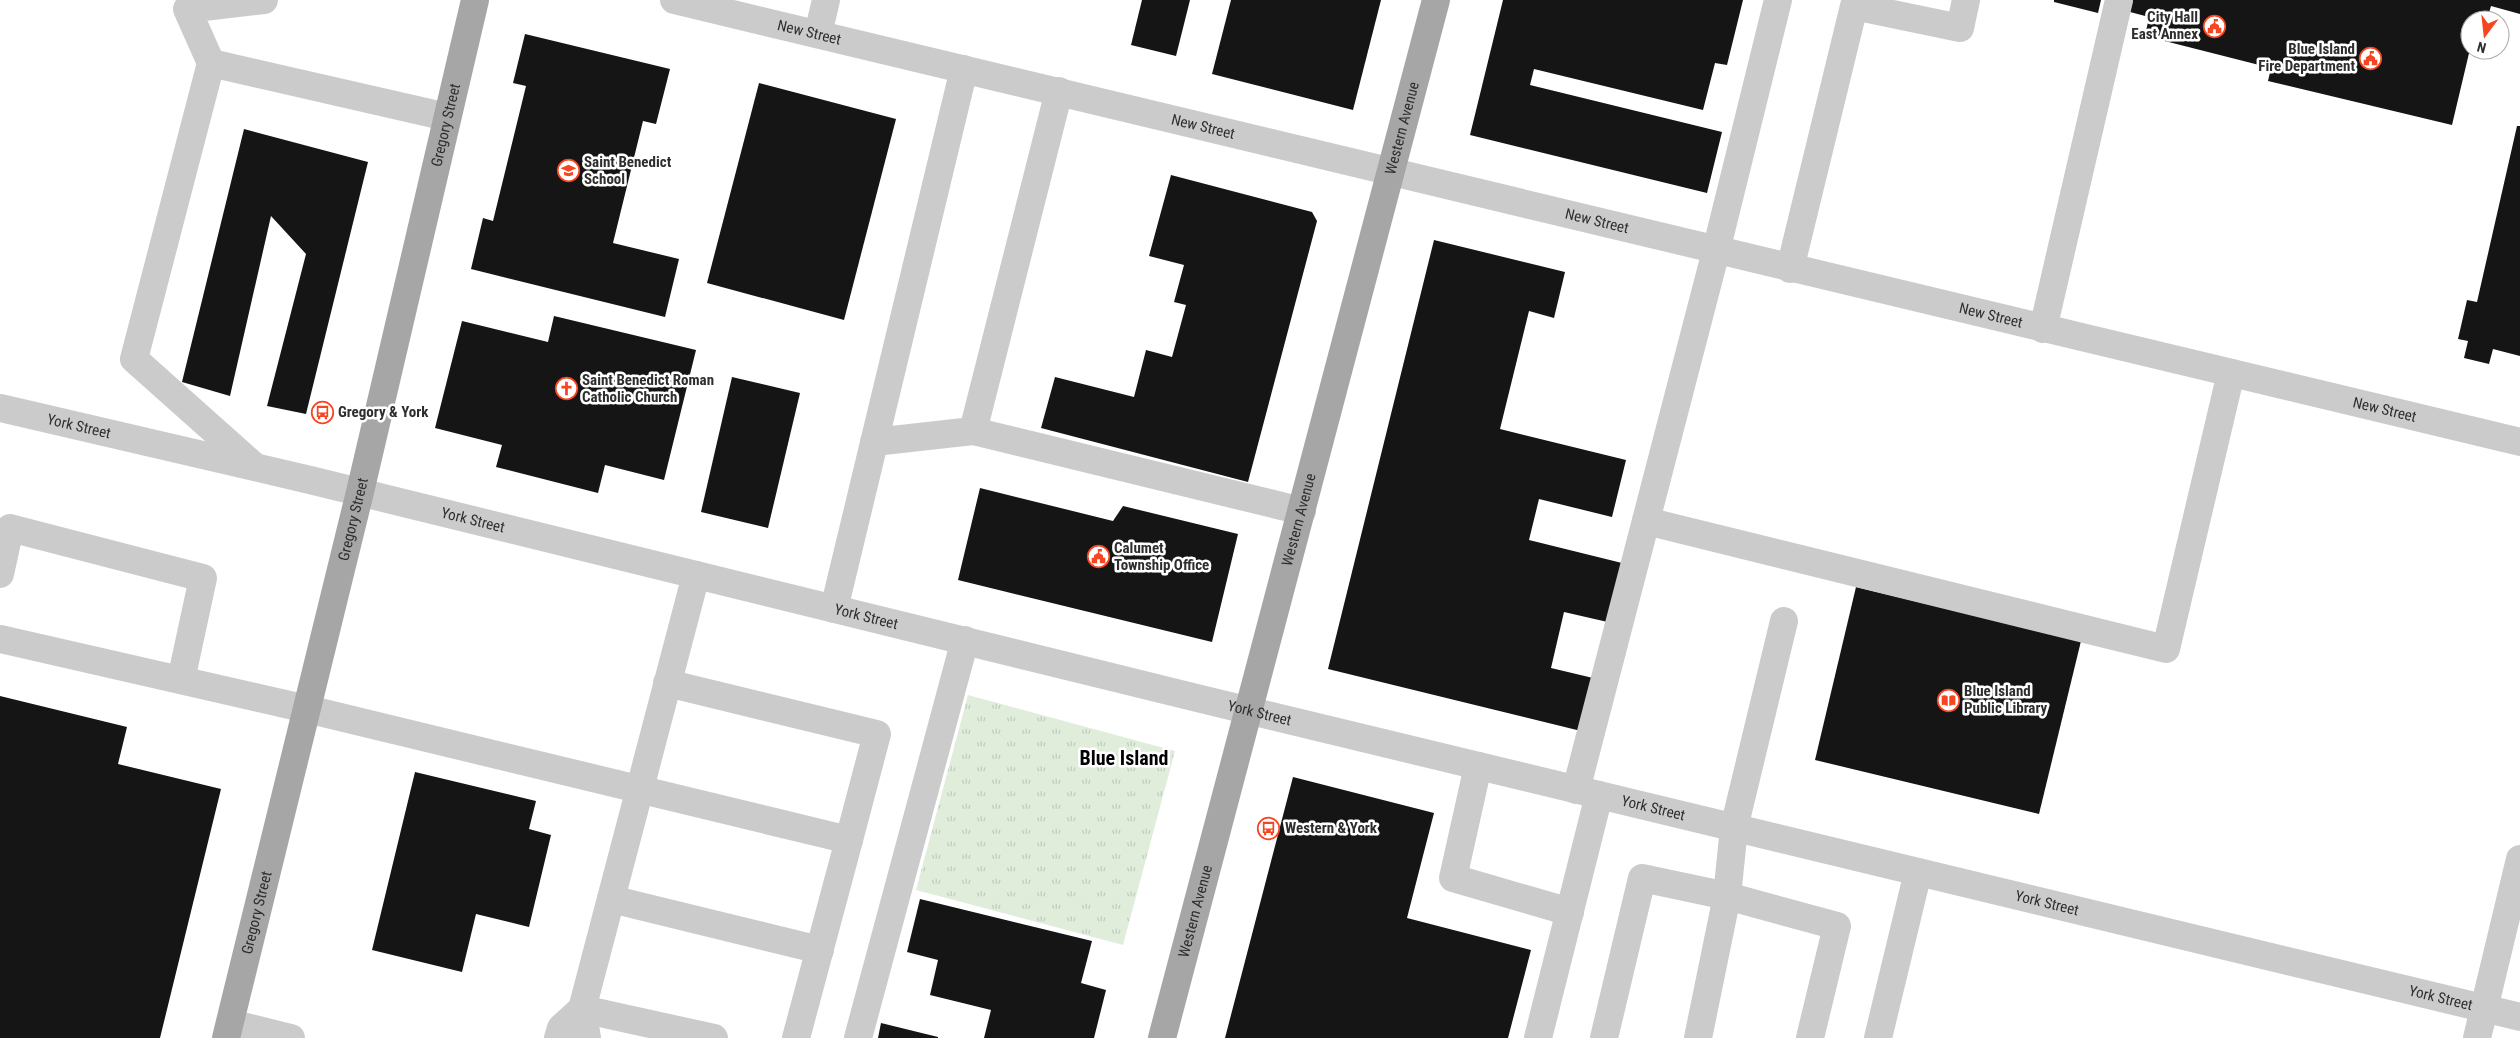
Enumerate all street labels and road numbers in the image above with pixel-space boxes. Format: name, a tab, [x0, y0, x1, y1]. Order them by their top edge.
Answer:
street label: New Street	[776, 16, 843, 49]
street label: Western Avenue	[1381, 80, 1423, 176]
street label: Gregory Street	[427, 82, 464, 168]
street label: New Street	[1169, 110, 1237, 143]
street label: New Street	[1563, 205, 1630, 237]
street label: New Street	[1957, 299, 2024, 332]
street label: New Street	[2351, 393, 2418, 426]
street label: York Street	[45, 410, 113, 442]
street label: Western Avenue	[1278, 471, 1320, 568]
street label: Gregory Street	[334, 476, 372, 563]
street label: York Street	[439, 504, 507, 537]
street label: York Street	[833, 600, 900, 633]
street label: York Street	[1226, 697, 1293, 729]
street label: York Street	[1620, 792, 1687, 824]
street label: Western Avenue	[1175, 863, 1216, 960]
street label: Gregory Street	[238, 869, 276, 956]
street label: York Street	[2013, 887, 2081, 919]
street label: York Street	[2407, 982, 2474, 1014]

